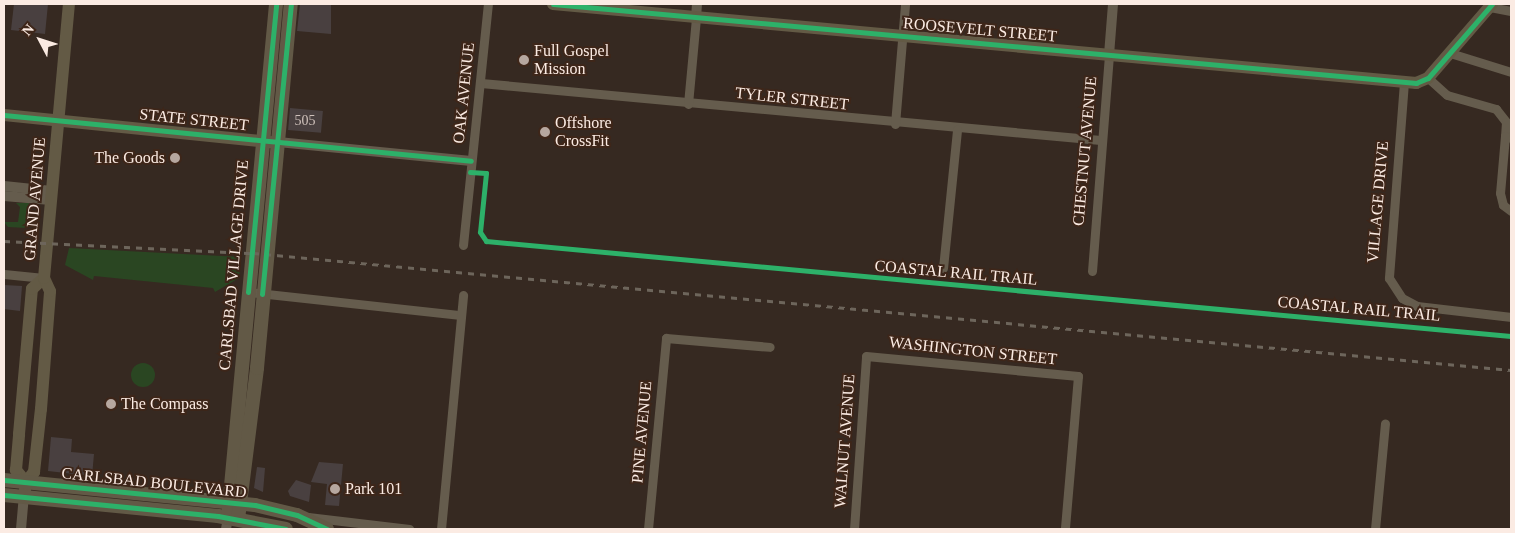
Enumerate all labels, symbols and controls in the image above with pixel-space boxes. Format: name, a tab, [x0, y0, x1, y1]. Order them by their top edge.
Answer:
street label: ROOSEVELT STREET	[902, 14, 1058, 46]
north arrow	[15, 15, 65, 65]
text: N	[19, 21, 37, 39]
street label: OAK AVENUE	[449, 41, 479, 145]
place label: Full Gospel Mission	[534, 41, 609, 79]
marker: Full Gospel Mission	[518, 54, 530, 66]
street label: CHESTNUT AVENUE	[1069, 75, 1101, 227]
street label: TYLER STREET	[734, 83, 850, 115]
street label: STATE STREET	[139, 105, 249, 135]
house number: 505	[294, 113, 316, 129]
place label: Offshore CrossFit	[555, 113, 612, 151]
marker: Offshore CrossFit	[539, 126, 551, 138]
street label: GRAND AVENUE	[20, 136, 50, 262]
street label: VILLAGE DRIVE	[1363, 140, 1393, 264]
place label: The Goods	[94, 148, 165, 168]
marker: The Goods	[169, 152, 181, 164]
street label: CARLSBAD VILLAGE DRIVE	[215, 159, 253, 371]
street label: COASTAL RAIL TRAIL	[873, 256, 1039, 290]
street label: COASTAL RAIL TRAIL	[1276, 292, 1442, 326]
street label: WASHINGTON STREET	[888, 333, 1058, 369]
street label: WALNUT AVENUE	[831, 373, 859, 509]
street label: PINE AVENUE	[628, 380, 656, 484]
place label: The Compass	[121, 394, 209, 414]
marker: The Compass	[105, 398, 117, 410]
street label: CARLSBAD BOULEVARD	[61, 464, 247, 502]
place label: Park 101	[345, 479, 402, 499]
marker: Park 101	[329, 483, 341, 495]

